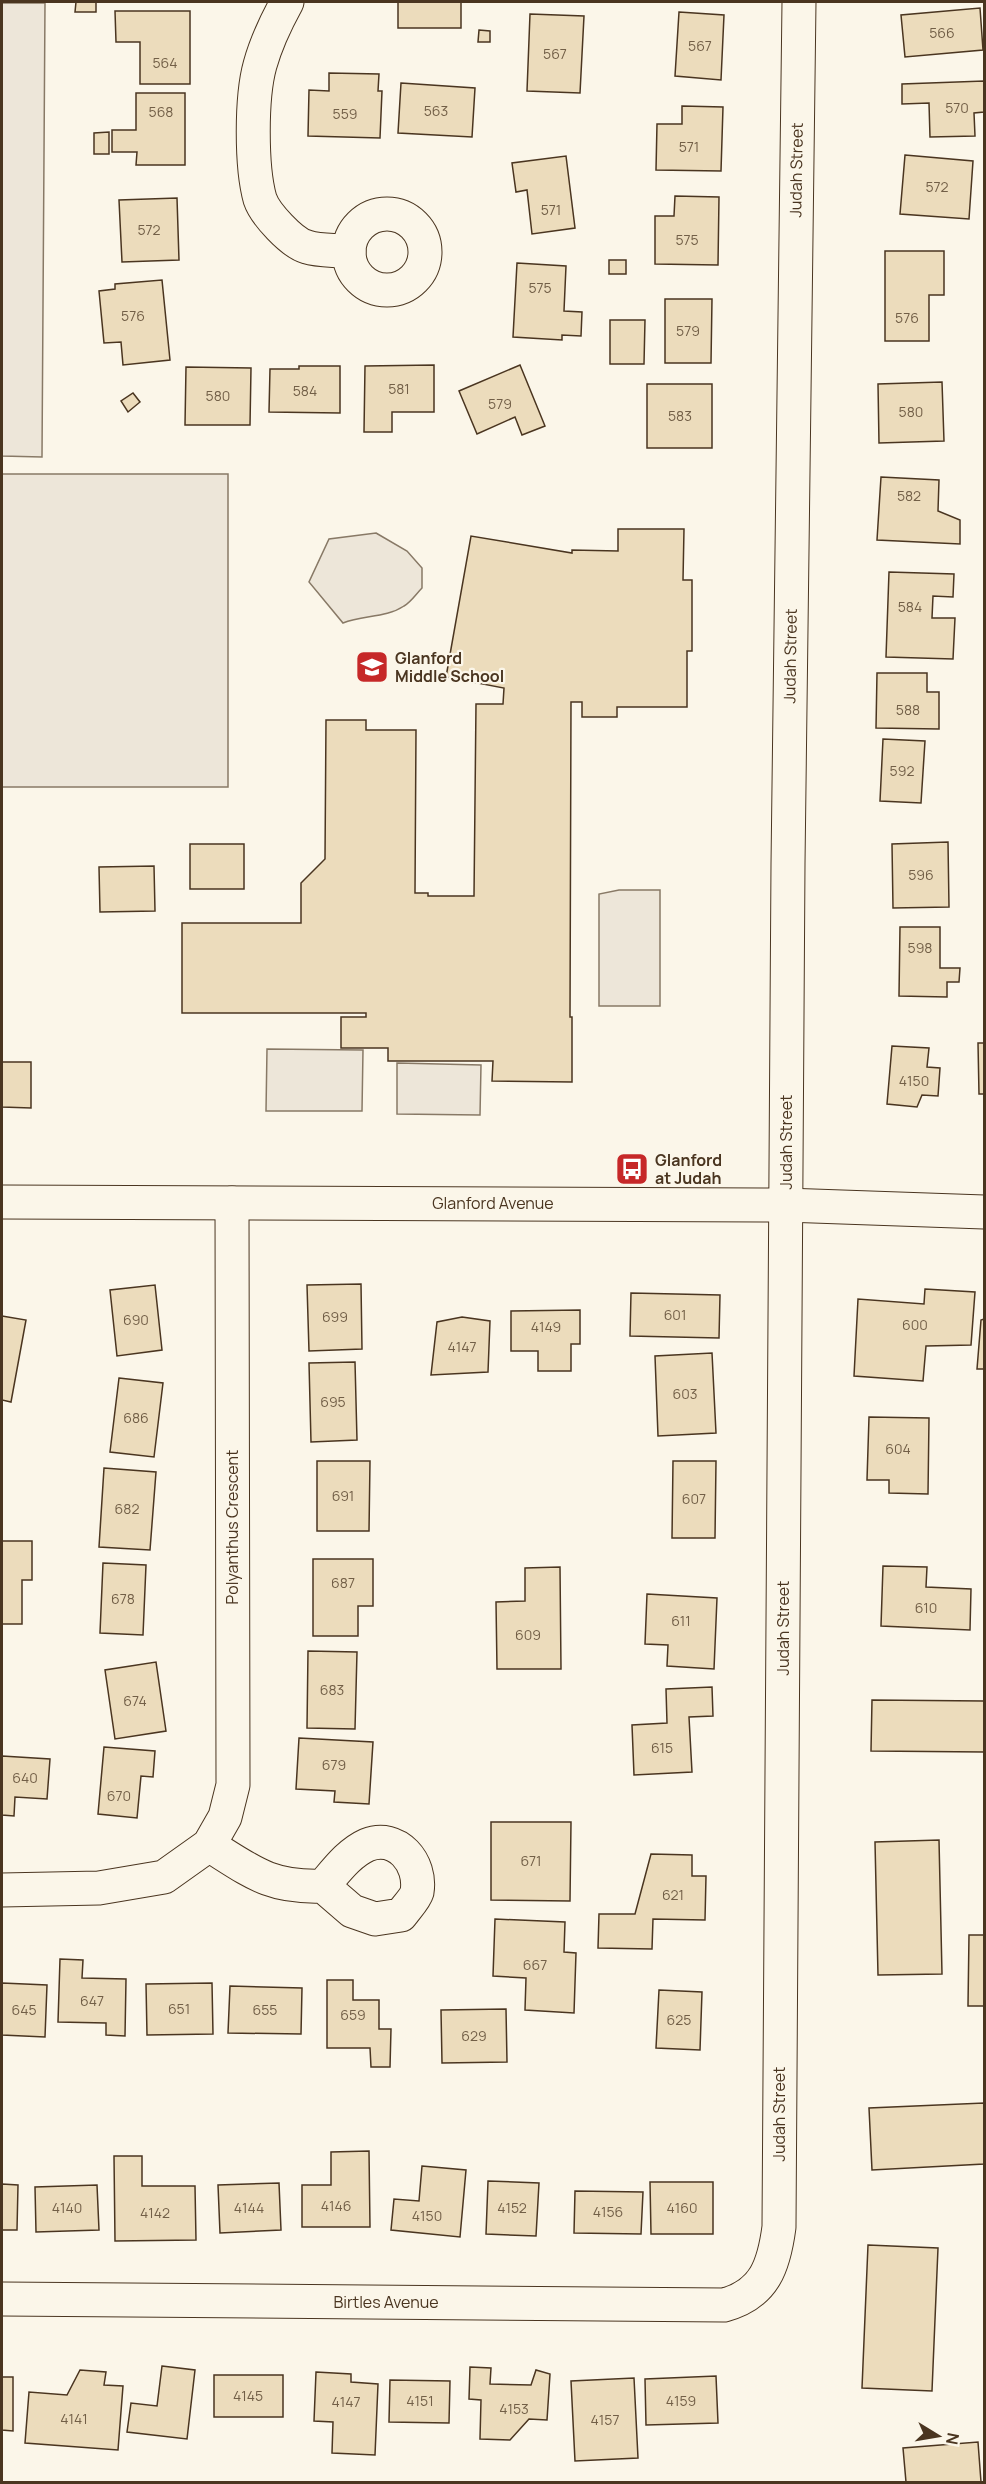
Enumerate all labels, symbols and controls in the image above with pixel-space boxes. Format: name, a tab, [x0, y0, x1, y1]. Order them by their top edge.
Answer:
house number: 566	[929, 23, 955, 42]
house number: 567	[688, 36, 712, 55]
house number: 567	[543, 44, 567, 63]
house number: 564	[152, 53, 178, 72]
house number: 570	[945, 98, 969, 117]
house number: 563	[424, 101, 448, 120]
house number: 568	[149, 102, 173, 121]
house number: 559	[333, 104, 357, 123]
street label: Judah Street	[784, 122, 808, 218]
house number: 571	[679, 137, 699, 156]
house number: 572	[925, 177, 949, 196]
house number: 571	[541, 200, 561, 219]
house number: 572	[137, 220, 161, 239]
house number: 575	[675, 230, 699, 249]
house number: 575	[528, 278, 552, 297]
house number: 576	[121, 306, 145, 325]
house number: 576	[895, 308, 919, 327]
house number: 579	[676, 321, 700, 340]
house number: 581	[388, 379, 410, 398]
house number: 584	[293, 381, 317, 400]
house number: 580	[206, 386, 230, 405]
house number: 579	[488, 394, 512, 413]
house number: 580	[899, 402, 923, 421]
house number: 583	[668, 406, 692, 425]
house number: 582	[897, 486, 921, 505]
house number: 584	[898, 597, 922, 616]
street label: Judah Street	[778, 608, 802, 704]
place label: Glanford Middle School	[395, 647, 504, 687]
school or university icon: Glanford Middle School	[354, 649, 390, 685]
house number: 588	[896, 700, 920, 719]
house number: 592	[890, 761, 914, 780]
house number: 596	[908, 865, 934, 884]
house number: 598	[908, 938, 932, 957]
house number: 4150	[899, 1071, 929, 1090]
street label: Judah Street	[775, 1095, 797, 1189]
place label: Glanford at Judah	[655, 1149, 722, 1189]
bus stop icon: Glanford at Judah	[614, 1151, 650, 1187]
street label: Glanford Avenue	[432, 1192, 554, 1214]
house number: 601	[664, 1305, 686, 1324]
house number: 699	[322, 1307, 348, 1326]
house number: 690	[123, 1310, 149, 1329]
house number: 600	[902, 1315, 928, 1334]
house number: 4149	[531, 1317, 561, 1336]
house number: 4147	[448, 1337, 477, 1356]
house number: 603	[673, 1384, 697, 1403]
house number: 695	[320, 1392, 346, 1411]
house number: 686	[123, 1408, 149, 1427]
house number: 604	[885, 1439, 911, 1458]
street label: Polyanthus Crescent	[221, 1450, 243, 1604]
house number: 691	[332, 1486, 354, 1505]
house number: 607	[682, 1489, 706, 1508]
house number: 682	[115, 1499, 139, 1518]
house number: 687	[331, 1573, 355, 1592]
street label: Judah Street	[772, 1581, 794, 1675]
house number: 678	[111, 1589, 135, 1608]
house number: 610	[915, 1598, 937, 1617]
house number: 611	[671, 1611, 691, 1630]
house number: 609	[515, 1625, 541, 1644]
house number: 683	[320, 1680, 344, 1699]
house number: 674	[123, 1691, 147, 1710]
house number: 615	[651, 1738, 673, 1757]
house number: 679	[322, 1755, 346, 1774]
house number: 640	[12, 1768, 38, 1787]
house number: 670	[107, 1786, 131, 1805]
house number: 671	[520, 1851, 542, 1870]
house number: 621	[662, 1885, 684, 1904]
house number: 667	[523, 1955, 547, 1974]
house number: 647	[80, 1991, 104, 2010]
house number: 651	[168, 1999, 190, 2018]
house number: 645	[11, 2000, 37, 2019]
house number: 655	[253, 2000, 277, 2019]
house number: 659	[340, 2005, 366, 2024]
house number: 625	[667, 2010, 691, 2029]
house number: 629	[461, 2026, 487, 2045]
street label: Judah Street	[768, 2067, 790, 2161]
house number: 4146	[321, 2196, 351, 2215]
house number: 4140	[52, 2198, 82, 2217]
house number: 4144	[234, 2198, 264, 2217]
house number: 4152	[497, 2198, 527, 2217]
house number: 4160	[667, 2198, 697, 2217]
house number: 4156	[593, 2202, 623, 2221]
house number: 4142	[140, 2203, 170, 2222]
house number: 4150	[412, 2206, 442, 2225]
street label: Birtles Avenue	[333, 2291, 439, 2313]
house number: 4145	[233, 2386, 263, 2405]
house number: 4151	[406, 2391, 434, 2410]
house number: 4159	[666, 2391, 696, 2410]
house number: 4147	[332, 2392, 361, 2411]
house number: 4153	[499, 2399, 529, 2418]
north arrow	[908, 2406, 968, 2466]
house number: 4141	[60, 2409, 88, 2428]
house number: 4157	[591, 2410, 619, 2429]
text: N	[941, 2431, 965, 2447]

